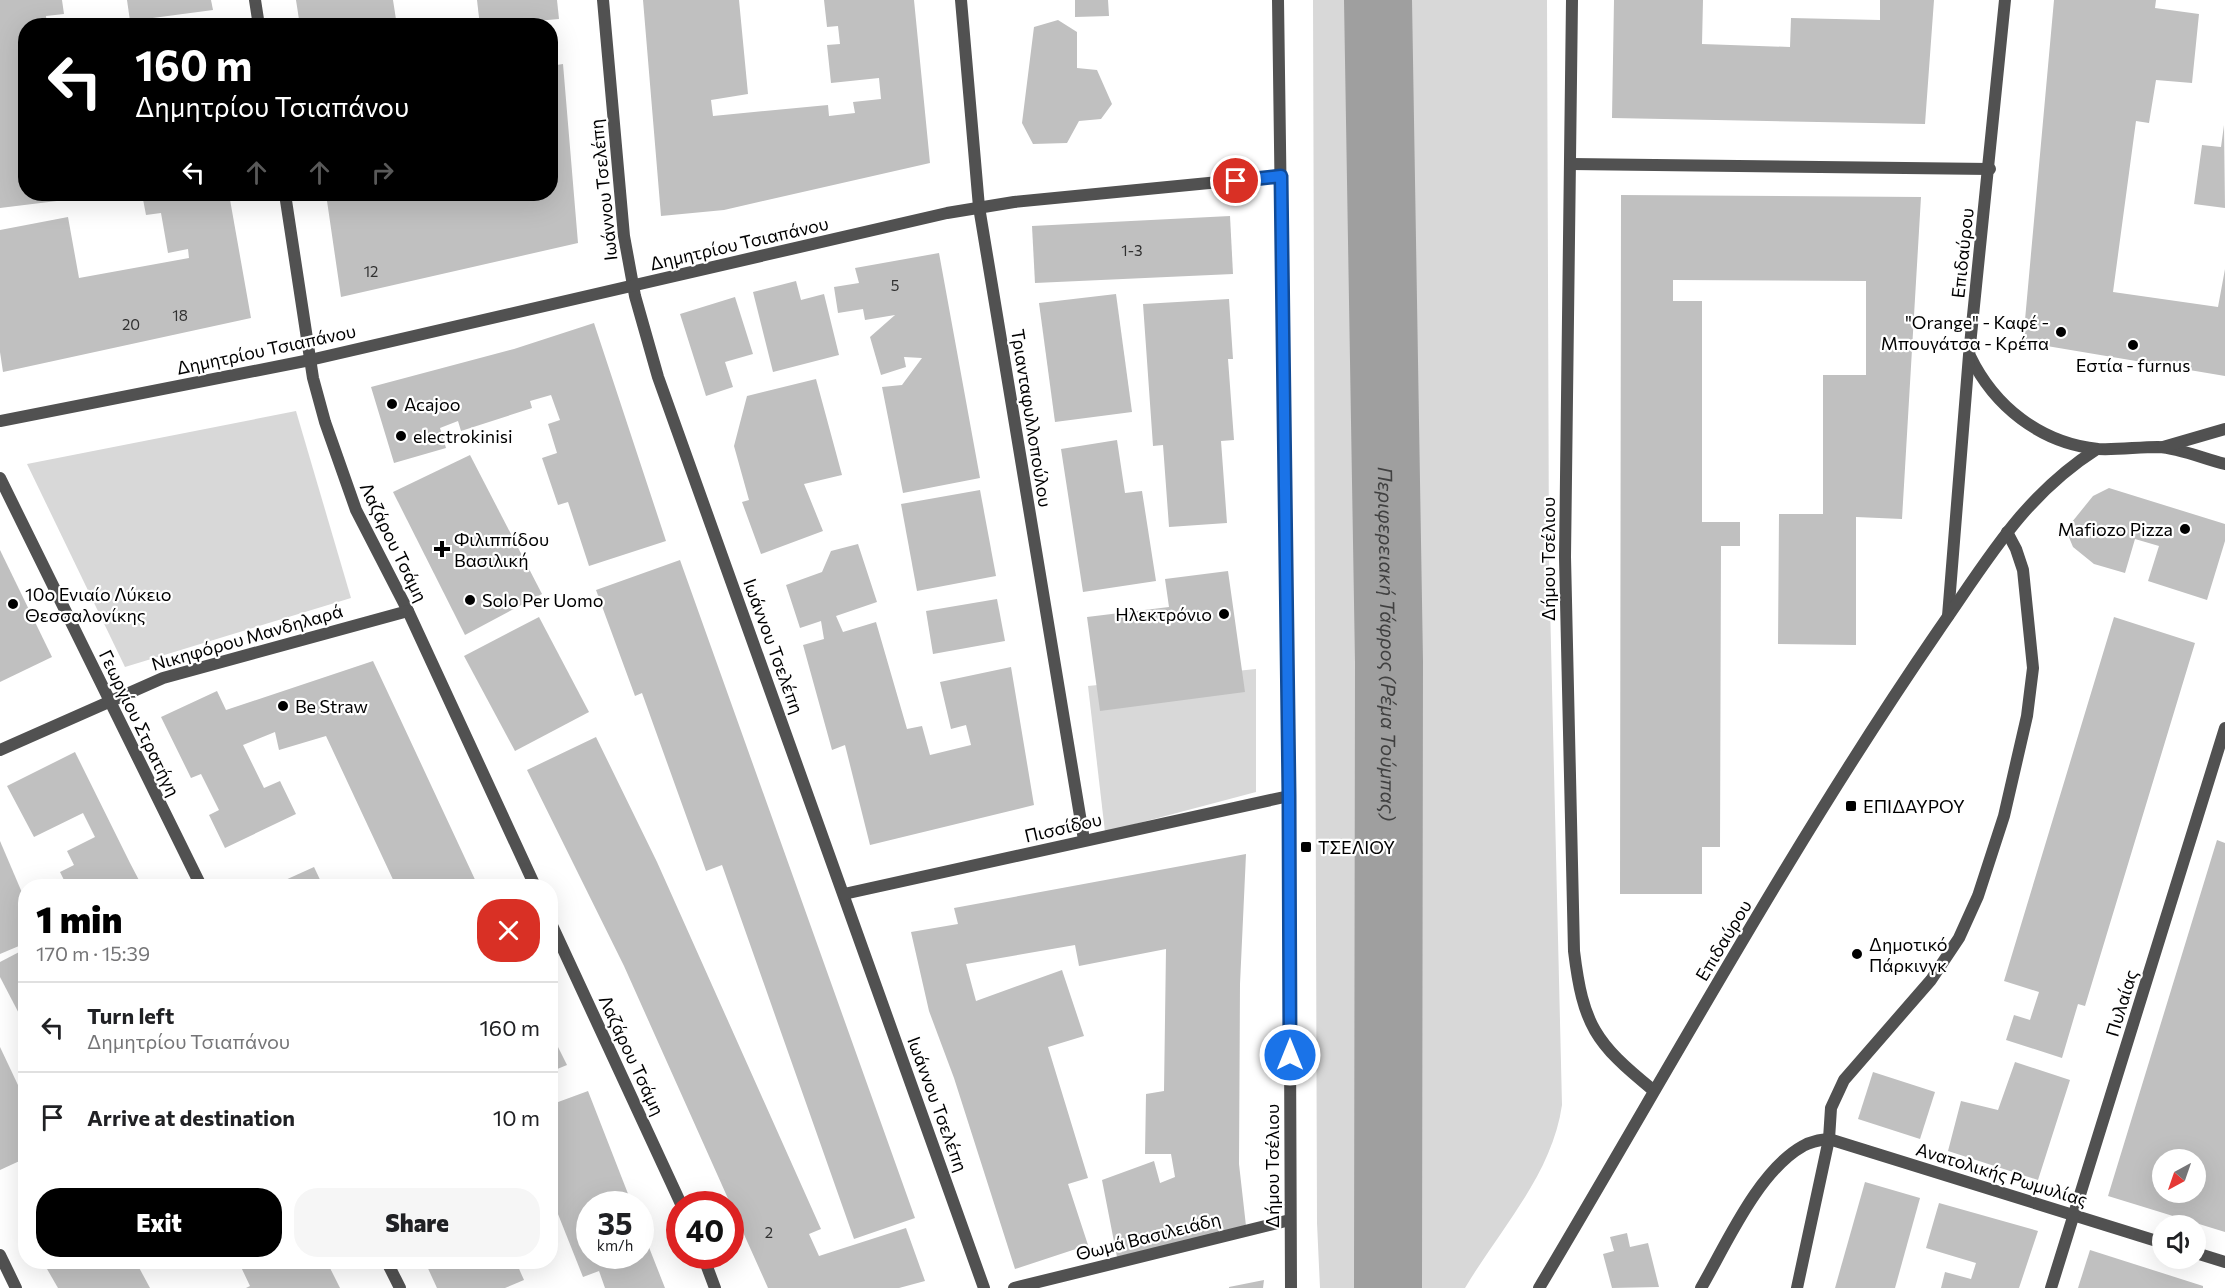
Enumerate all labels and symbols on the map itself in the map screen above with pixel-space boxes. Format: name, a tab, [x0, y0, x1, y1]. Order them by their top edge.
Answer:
street label: Ιωάννου Τσελέπη	[585, 118, 621, 262]
pin	[1210, 155, 1261, 206]
street label: Επιδαύρου	[1946, 207, 1978, 299]
street label: Δημητρίου Τσιαπάνου	[647, 212, 831, 274]
house number: 1-3	[1121, 241, 1143, 259]
house number: 12	[364, 262, 378, 280]
house number: 5	[891, 276, 899, 294]
house number: 18	[172, 306, 188, 324]
place label: "Orange" - Καφέ - Μπουγάτσα - Κρέπα	[1881, 311, 2049, 354]
house number: 20	[122, 315, 140, 333]
street label: Δημητρίου Τσιαπάνου	[174, 319, 358, 379]
marker: "Orange" - Καφέ - Μπουγάτσα - Κρέπα	[2054, 325, 2068, 339]
street label: Τριανταφυλλοπούλου	[1007, 327, 1057, 509]
marker: Εστία - furnus	[2126, 338, 2140, 352]
place label: Εστία - furnus	[2076, 354, 2190, 376]
place label: Acajoo	[404, 393, 460, 415]
marker: Acajoo	[385, 397, 399, 411]
place label: electrokinisi	[413, 425, 513, 447]
marker: electrokinisi	[394, 429, 408, 443]
water label: Περιφερειακή Τάφρος (Ρέμα Τούμπας)	[1374, 466, 1401, 822]
street label: Λαζάρου Τσάμη	[356, 479, 432, 605]
street label: Δήμου Τσέλιου	[1537, 497, 1559, 621]
place label: Mafiozo Pizza	[2058, 518, 2173, 540]
marker: Mafiozo Pizza	[2178, 522, 2192, 536]
place label: Φιλιππίδου Βασιλική	[454, 528, 549, 571]
marker: Φιλιππίδου Βασιλική	[435, 542, 449, 556]
street label: Ιωάννου Τσελέπη	[739, 575, 809, 717]
place label: 10ο Ενιαίο Λύκειο Θεσσαλονίκης	[25, 583, 172, 626]
place label: Solo Per Uomo	[482, 589, 604, 611]
marker: Solo Per Uomo	[463, 593, 477, 607]
marker: 10ο Ενιαίο Λύκειο Θεσσαλονίκης	[6, 597, 20, 611]
street label: Νικηφόρου Μανδηλαρά	[149, 599, 345, 675]
place label: Ηλεκτρόνιο	[1115, 603, 1212, 625]
marker: Ηλεκτρόνιο	[1217, 607, 1231, 621]
street label: Γεωργίου Στρατήγη	[95, 646, 185, 800]
place label: Be Straw	[295, 695, 368, 717]
marker: Be Straw	[276, 699, 290, 713]
place label: ΕΠΙΔΑΥΡΟΥ	[1863, 795, 1965, 817]
marker: ΕΠΙΔΑΥΡΟΥ	[1844, 799, 1858, 813]
street label: Πισσίδου	[1022, 807, 1104, 847]
place label: ΤΣΕΛΙΟΥ	[1318, 836, 1395, 858]
marker: ΤΣΕΛΙΟΥ	[1299, 840, 1313, 854]
street label: Επιδαύρου	[1690, 895, 1756, 985]
place label: Δημοτικό Πάρκινγκ	[1869, 933, 1948, 976]
marker: Δημοτικό Πάρκινγκ	[1850, 947, 1864, 961]
street label: Πυλαίας	[2100, 967, 2142, 1039]
street label: Λαζάρου Τσάμη	[595, 991, 669, 1119]
position arrow	[1258, 1023, 1322, 1087]
street label: Ιωάννου Τσελέπη	[903, 1033, 973, 1175]
street label: Δήμου Τσέλιου	[1261, 1104, 1283, 1228]
street label: Ανατολικής Ρωμυλίας	[1914, 1137, 2090, 1211]
north arrow	[2152, 1149, 2206, 1203]
speed limit sign: 40	[666, 1191, 744, 1269]
street label: Θωμά Βασιλειάδη	[1073, 1207, 1223, 1265]
house number: 2	[765, 1223, 773, 1241]

